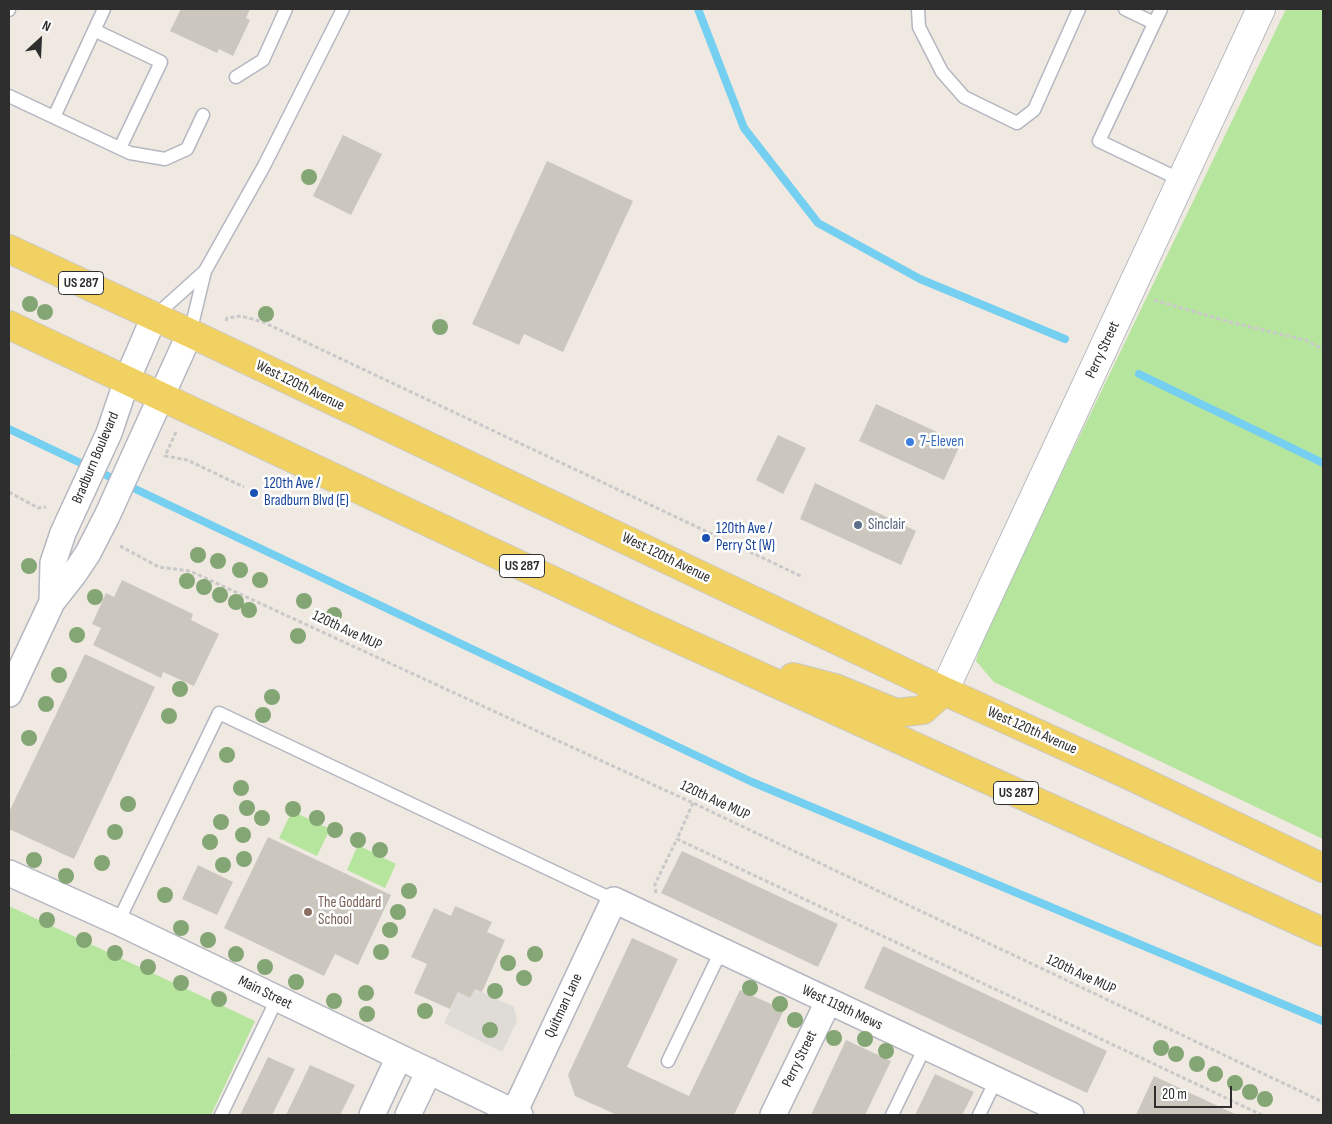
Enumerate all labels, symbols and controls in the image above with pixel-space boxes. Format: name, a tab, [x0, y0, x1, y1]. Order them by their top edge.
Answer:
north arrow	[15, 15, 65, 65]
text: N	[40, 17, 54, 35]
road number: US 287	[58, 272, 104, 294]
street label: Perry Street	[1082, 319, 1124, 381]
street label: West 120th Avenue	[253, 357, 347, 415]
street label: Bradburn Boulevard	[69, 409, 123, 507]
place label: 7-Eleven	[920, 433, 964, 451]
marker: 7-Eleven	[904, 436, 916, 448]
place label: 120th Ave / Bradburn Blvd (E)	[264, 475, 349, 510]
marker: 120th Ave / Bradburn Blvd (E)	[248, 487, 260, 499]
place label: Sinclair	[868, 516, 905, 534]
marker: Sinclair	[852, 519, 864, 531]
place label: 120th Ave / Perry St (W)	[716, 520, 775, 555]
street label: West 120th Avenue	[619, 529, 713, 587]
marker: 120th Ave / Perry St (W)	[700, 532, 712, 544]
road number: US 287	[500, 554, 544, 578]
street label: 120th Ave MUP	[309, 607, 385, 655]
street label: West 120th Avenue	[984, 703, 1080, 759]
street label: 120th Ave MUP	[677, 777, 753, 825]
road number: US 287	[994, 781, 1038, 804]
place label: The Goddard School	[318, 894, 381, 929]
marker: The Goddard School	[302, 906, 314, 918]
street label: 120th Ave MUP	[1043, 951, 1119, 999]
street label: Quitman Lane	[541, 971, 587, 1041]
street label: Main Street	[235, 972, 295, 1014]
street label: West 119th Mews	[799, 981, 885, 1035]
street label: Perry Street	[779, 1028, 821, 1090]
scale bar	[1157, 1076, 1234, 1108]
text: 20 m	[1162, 1085, 1187, 1104]

